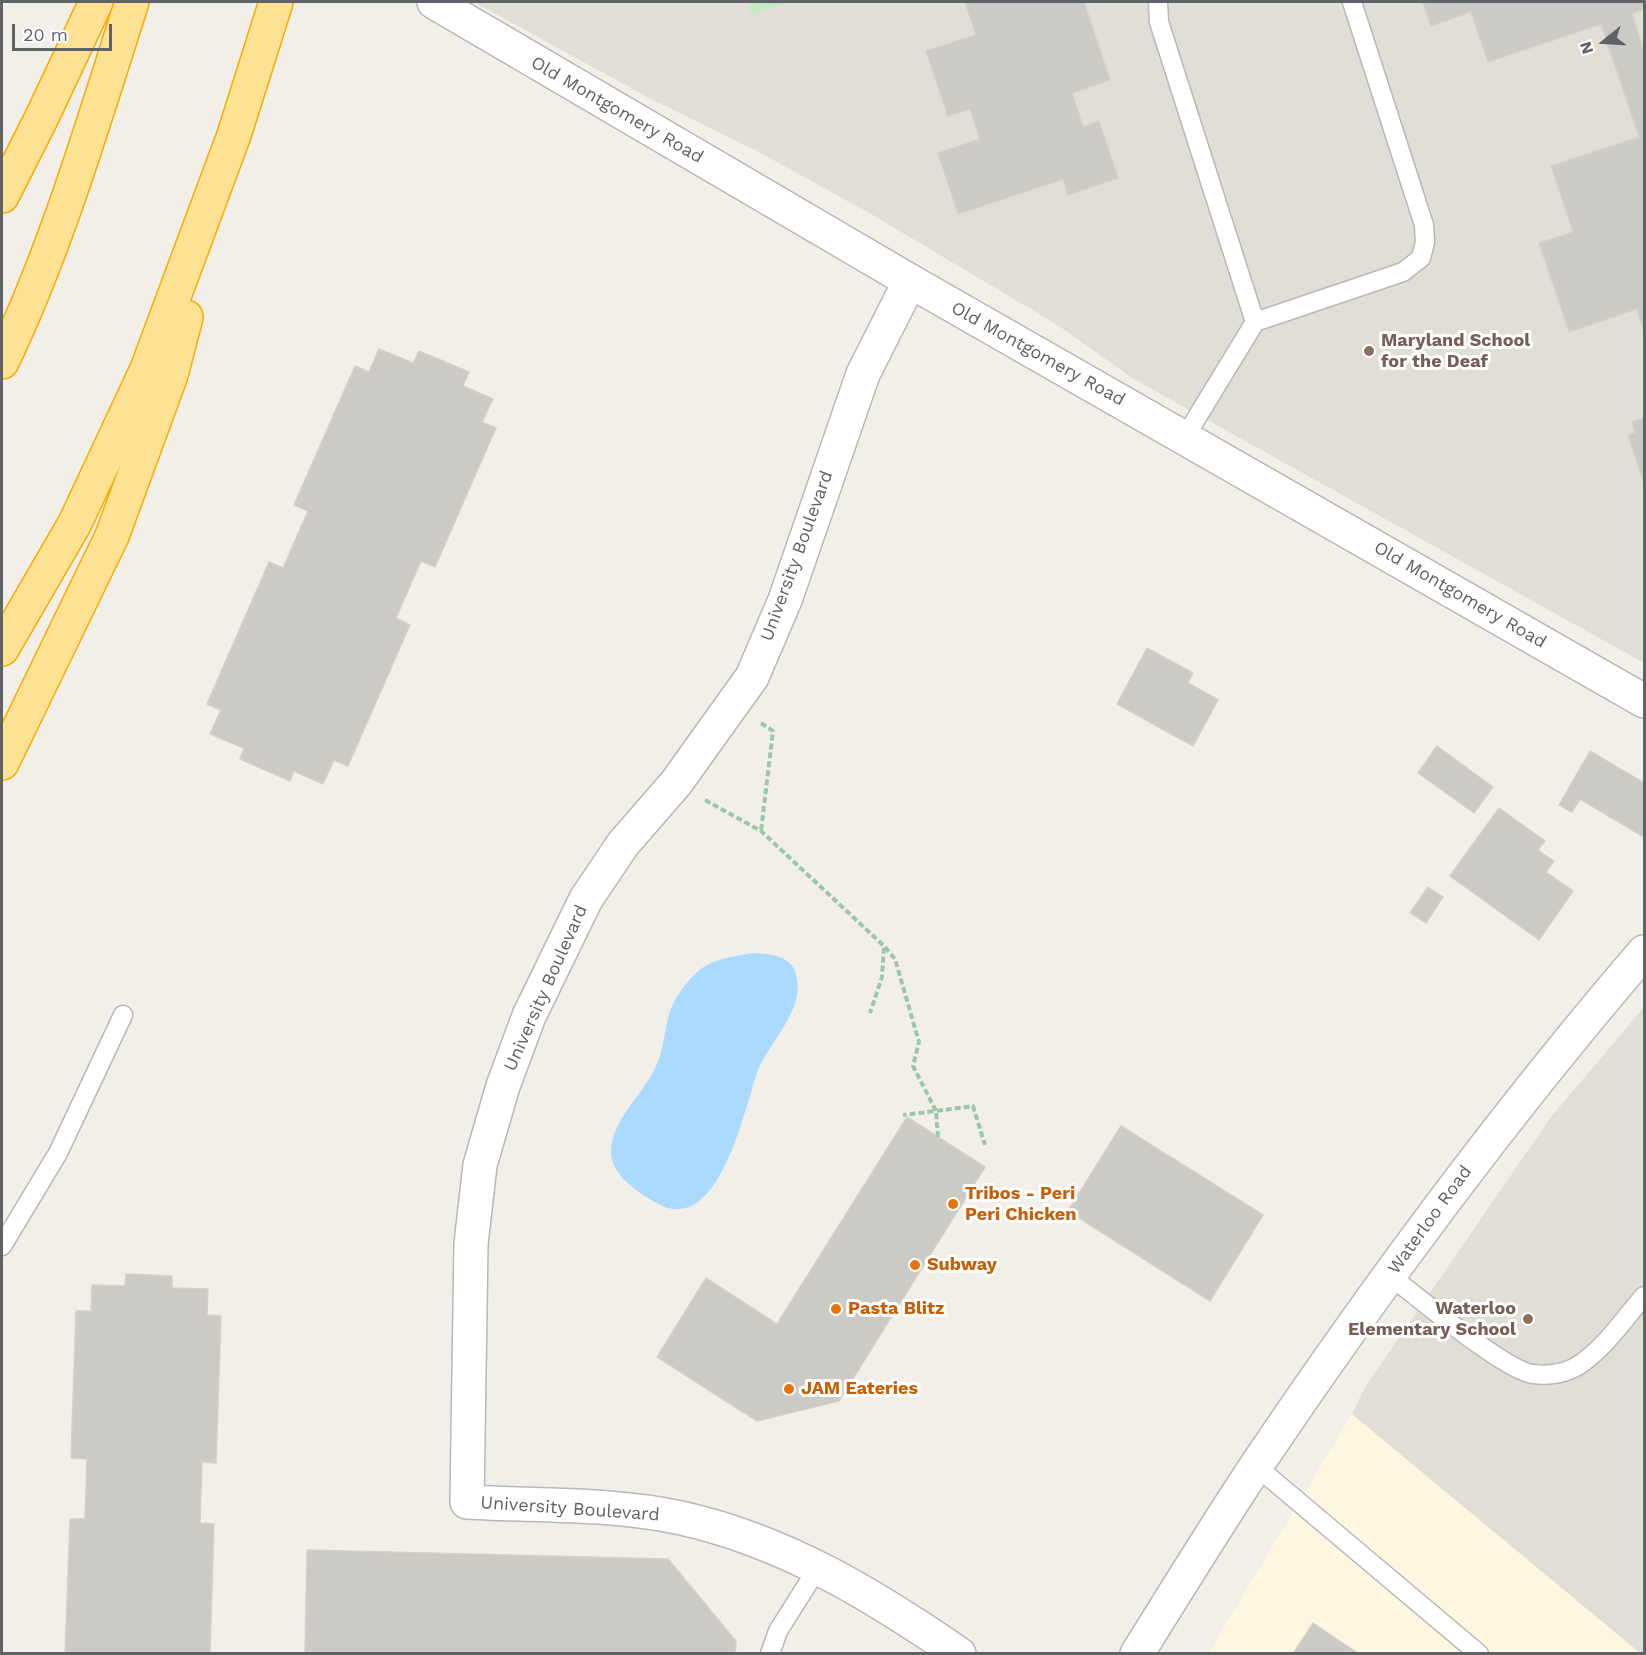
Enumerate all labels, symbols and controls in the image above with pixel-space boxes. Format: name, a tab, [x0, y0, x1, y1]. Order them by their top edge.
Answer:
scale bar	[15, 12, 116, 50]
north arrow	[1574, 12, 1634, 72]
text: 20 m	[23, 24, 68, 45]
text: N	[1576, 39, 1597, 56]
street label: Old Montgomery Road	[527, 52, 707, 168]
street label: Old Montgomery Road	[947, 297, 1129, 411]
place label: Maryland School for the Deaf	[1381, 330, 1530, 372]
marker: Maryland School for the Deaf	[1362, 344, 1376, 358]
street label: University Boulevard	[756, 468, 838, 644]
street label: Old Montgomery Road	[1370, 537, 1550, 653]
street label: University Boulevard	[500, 902, 592, 1074]
street label: Waterloo Road	[1383, 1162, 1477, 1278]
place label: Tribos - Peri Peri Chicken	[965, 1183, 1076, 1226]
marker: Tribos - Peri Peri Chicken	[946, 1197, 960, 1211]
place label: Subway	[927, 1254, 997, 1276]
marker: Subway	[908, 1258, 922, 1272]
place label: Pasta Blitz	[848, 1298, 944, 1320]
place label: Waterloo Elementary School	[1348, 1298, 1516, 1340]
marker: Pasta Blitz	[829, 1302, 843, 1316]
marker: Waterloo Elementary School	[1521, 1312, 1535, 1326]
place label: JAM Eateries	[801, 1378, 918, 1400]
marker: JAM Eateries	[782, 1382, 796, 1396]
street label: University Boulevard	[480, 1492, 660, 1526]

